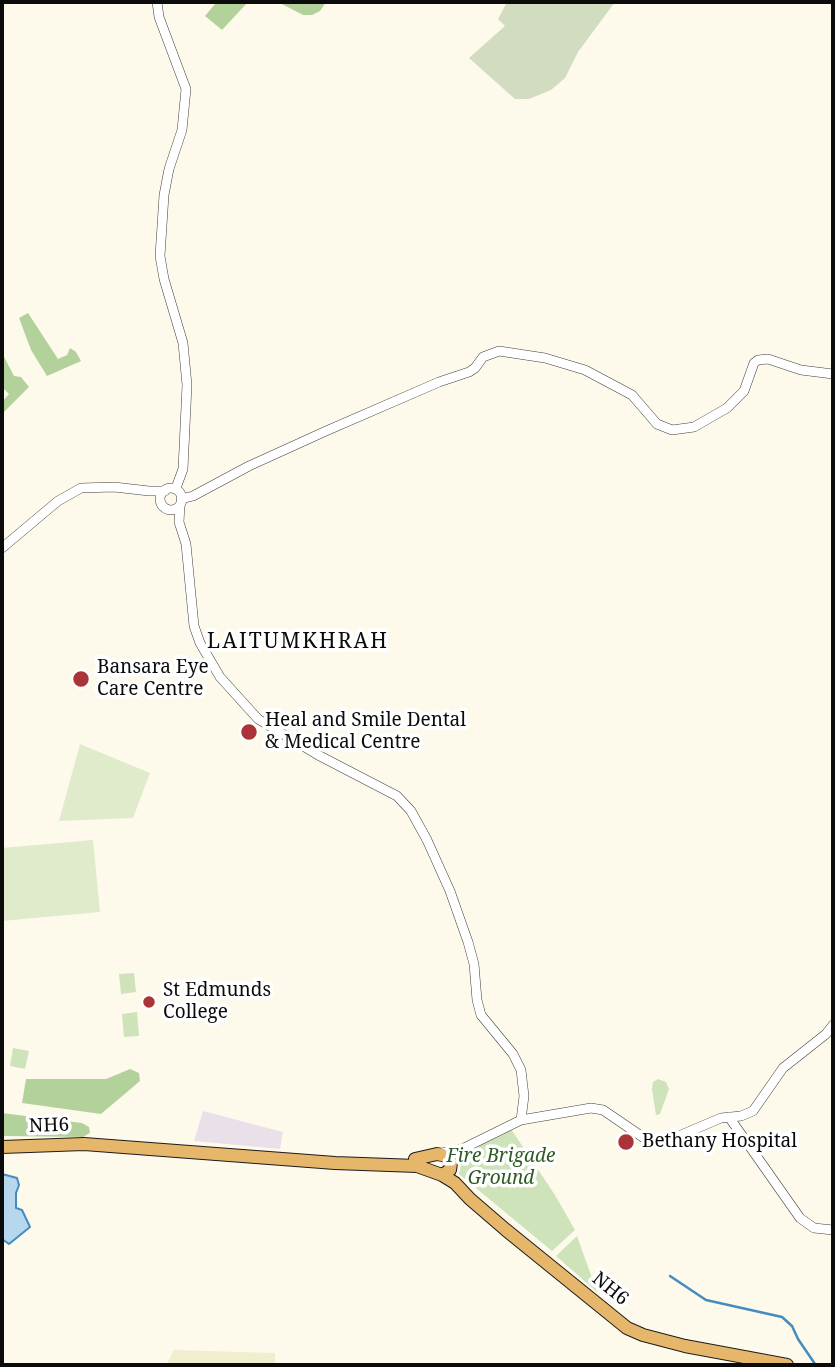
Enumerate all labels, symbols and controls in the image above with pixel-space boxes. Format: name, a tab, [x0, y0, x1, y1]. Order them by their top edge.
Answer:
district label: LAITUMKHRAH	[208, 629, 388, 655]
place label: Bansara Eye Care Centre	[97, 657, 209, 701]
marker: Bansara Eye Care Centre	[71, 669, 91, 689]
place label: Heal and Smile Dental & Medical Centre	[265, 710, 466, 754]
marker: Heal and Smile Dental & Medical Centre	[239, 722, 259, 742]
place label: St Edmunds College	[163, 980, 271, 1024]
marker: St Edmunds College	[141, 994, 157, 1010]
street label: NH6	[29, 1114, 69, 1138]
place label: Bethany Hospital	[642, 1131, 797, 1153]
marker: Bethany Hospital	[616, 1132, 636, 1152]
park label: Fire Brigade Ground	[447, 1146, 555, 1190]
street label: NH6	[587, 1267, 633, 1311]

